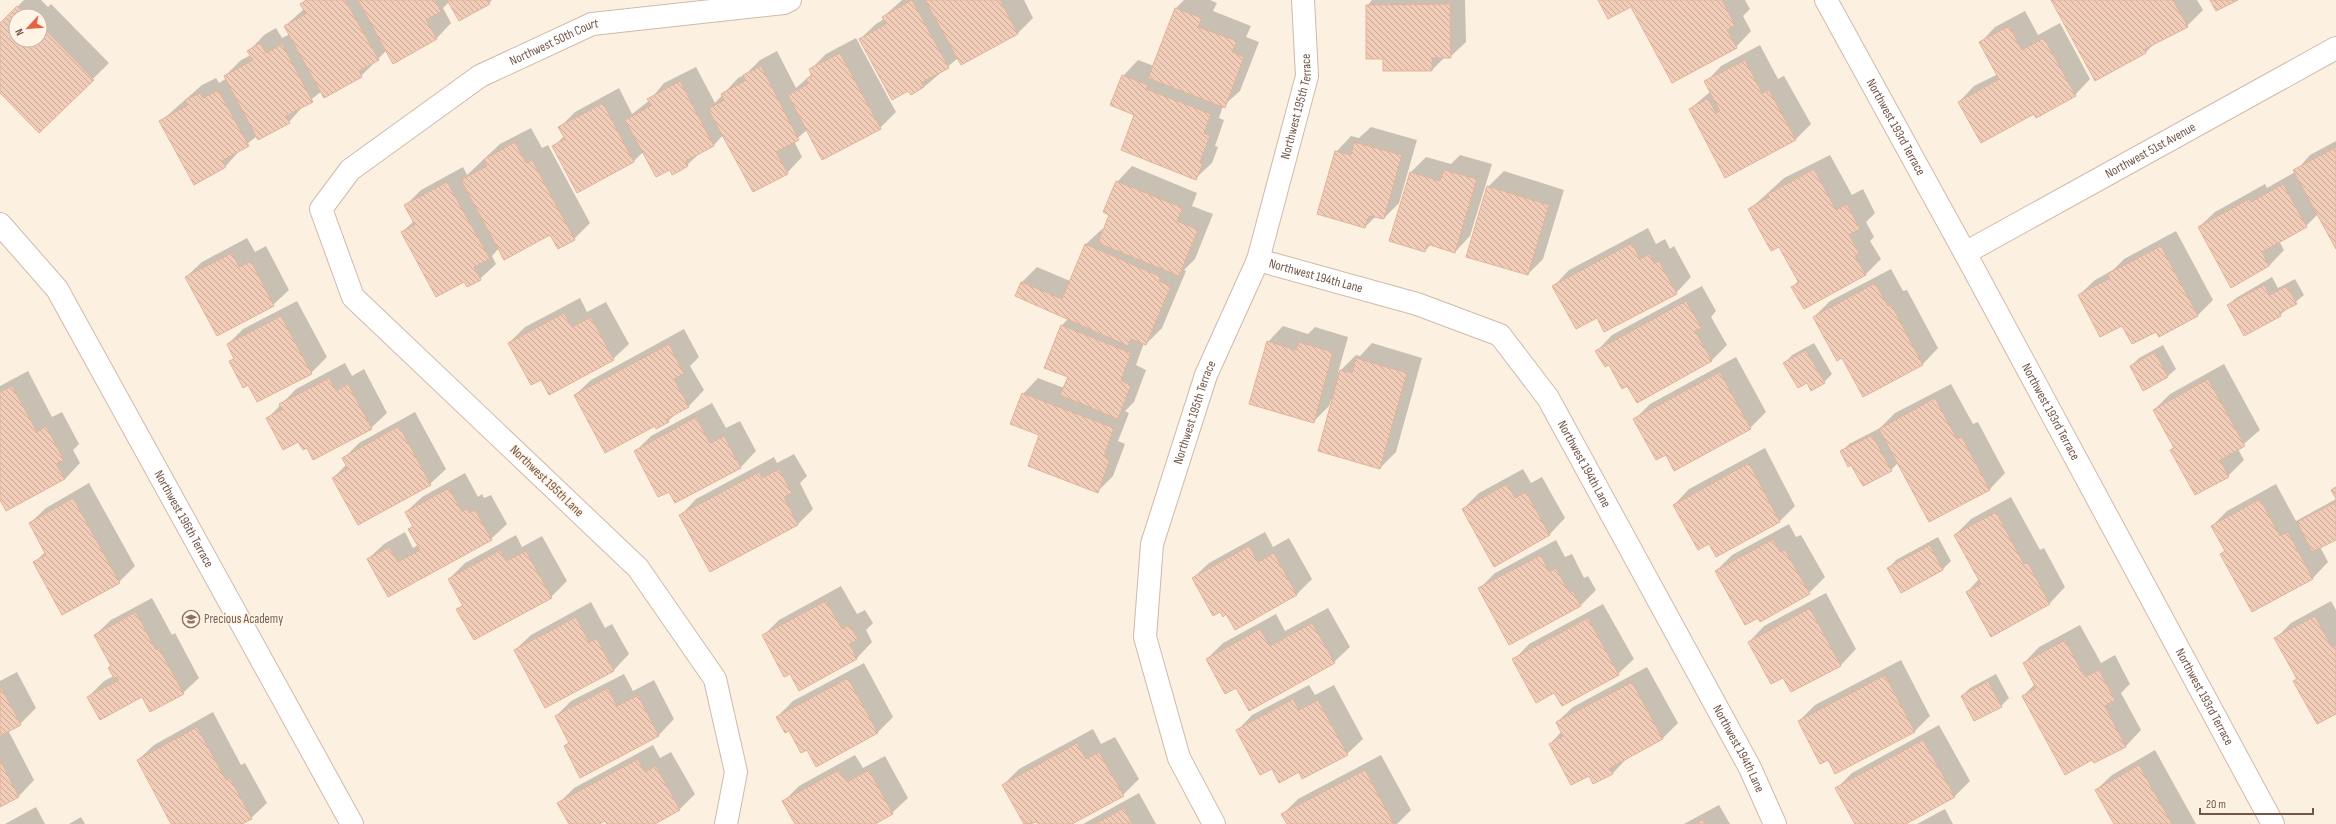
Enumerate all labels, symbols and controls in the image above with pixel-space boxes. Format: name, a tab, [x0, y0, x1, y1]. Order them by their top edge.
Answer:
north arrow	[8, 8, 48, 48]
street label: Northwest 50th Court	[507, 15, 599, 69]
text: N	[12, 27, 27, 38]
street label: Northwest 195th Terrace	[1277, 53, 1315, 161]
street label: Northwest 193rd Terrace	[1863, 76, 1929, 178]
street label: Northwest 51st Avenue	[2102, 119, 2199, 182]
street label: Northwest 194th Lane	[1267, 255, 1365, 297]
street label: Northwest 195th Terrace	[1170, 358, 1219, 466]
street label: Northwest 193rd Terrace	[2018, 360, 2083, 463]
street label: Northwest 194th Lane	[1554, 418, 1614, 510]
street label: Northwest 195th Lane	[507, 442, 587, 520]
street label: Northwest 196th Terrace	[151, 467, 217, 570]
school or university icon: Precious Academy	[181, 609, 201, 629]
place label: Precious Academy	[204, 611, 283, 627]
street label: Northwest 193rd Terrace	[2172, 646, 2237, 748]
street label: Northwest 194th Lane	[1709, 702, 1768, 795]
scale bar	[2200, 790, 2313, 816]
text: 20 m	[2206, 797, 2226, 812]

